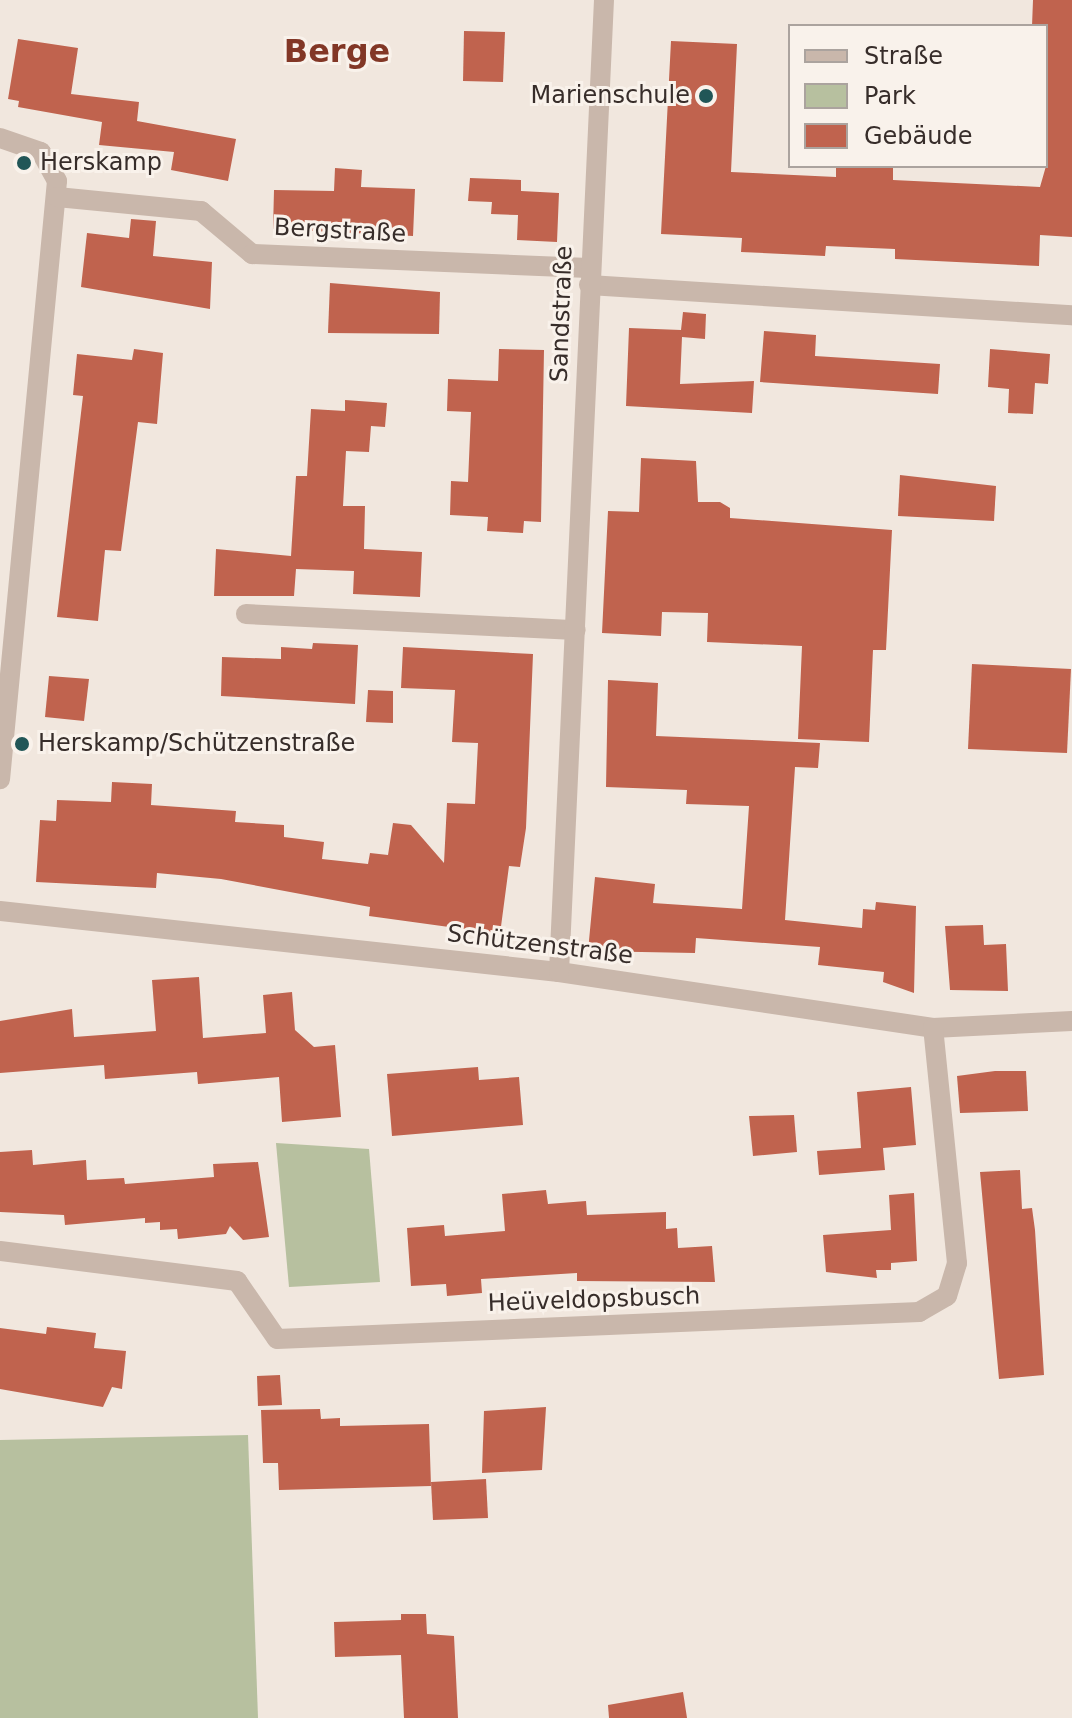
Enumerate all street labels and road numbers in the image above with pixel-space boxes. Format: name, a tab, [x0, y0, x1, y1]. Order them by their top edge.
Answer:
street label: Bergstraße	[273, 213, 407, 249]
street label: Sandstraße	[545, 245, 579, 383]
street label: Schützenstraße	[445, 919, 635, 971]
street label: Heüveldopsbusch	[487, 1282, 701, 1318]

